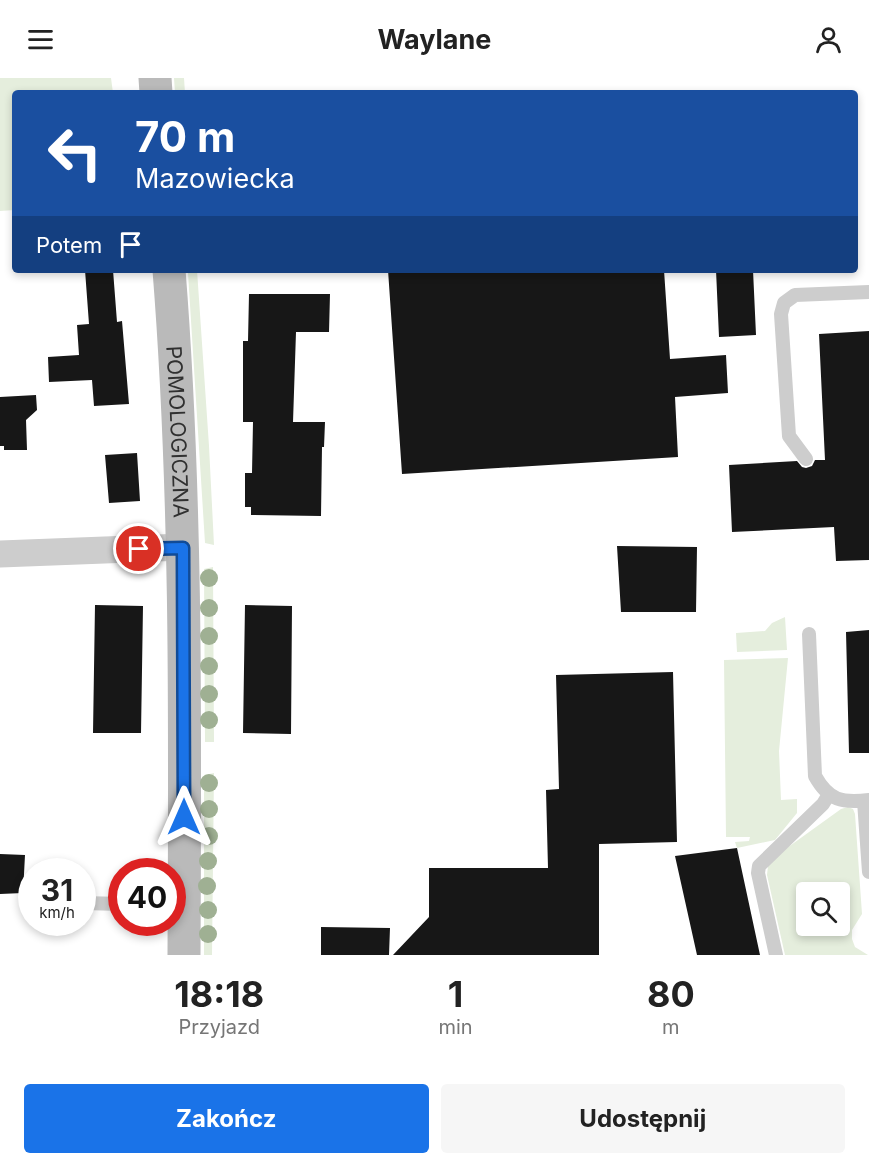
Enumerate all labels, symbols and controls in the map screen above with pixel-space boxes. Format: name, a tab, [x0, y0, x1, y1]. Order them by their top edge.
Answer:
icon: menu	[24, 23, 57, 56]
text: Waylane	[378, 23, 491, 56]
icon: person	[812, 23, 845, 56]
text: 70 m	[135, 111, 235, 162]
icon: left	[36, 114, 114, 192]
text: Mazowiecka	[135, 162, 295, 195]
icon: arrive	[114, 228, 147, 261]
text: Potem	[36, 232, 102, 258]
street label: POMOLOGICZNA	[162, 345, 194, 518]
pin	[113, 523, 164, 574]
icon: arrive	[122, 532, 155, 565]
position arrow	[152, 785, 216, 849]
speed limit sign: 40	[108, 858, 186, 936]
text: 31	[41, 872, 73, 908]
map controls	[796, 882, 850, 936]
button: search	[796, 882, 850, 936]
text: km/h	[39, 903, 75, 922]
text: 18:18	[174, 972, 264, 1016]
text: 1	[448, 972, 463, 1016]
text: 80	[647, 972, 695, 1016]
text: Przyjazd	[178, 1015, 260, 1039]
text: min	[439, 1015, 473, 1039]
text: m	[662, 1015, 680, 1039]
button: Zakończ	[24, 1084, 429, 1153]
button: Udostępnij	[441, 1084, 845, 1153]

